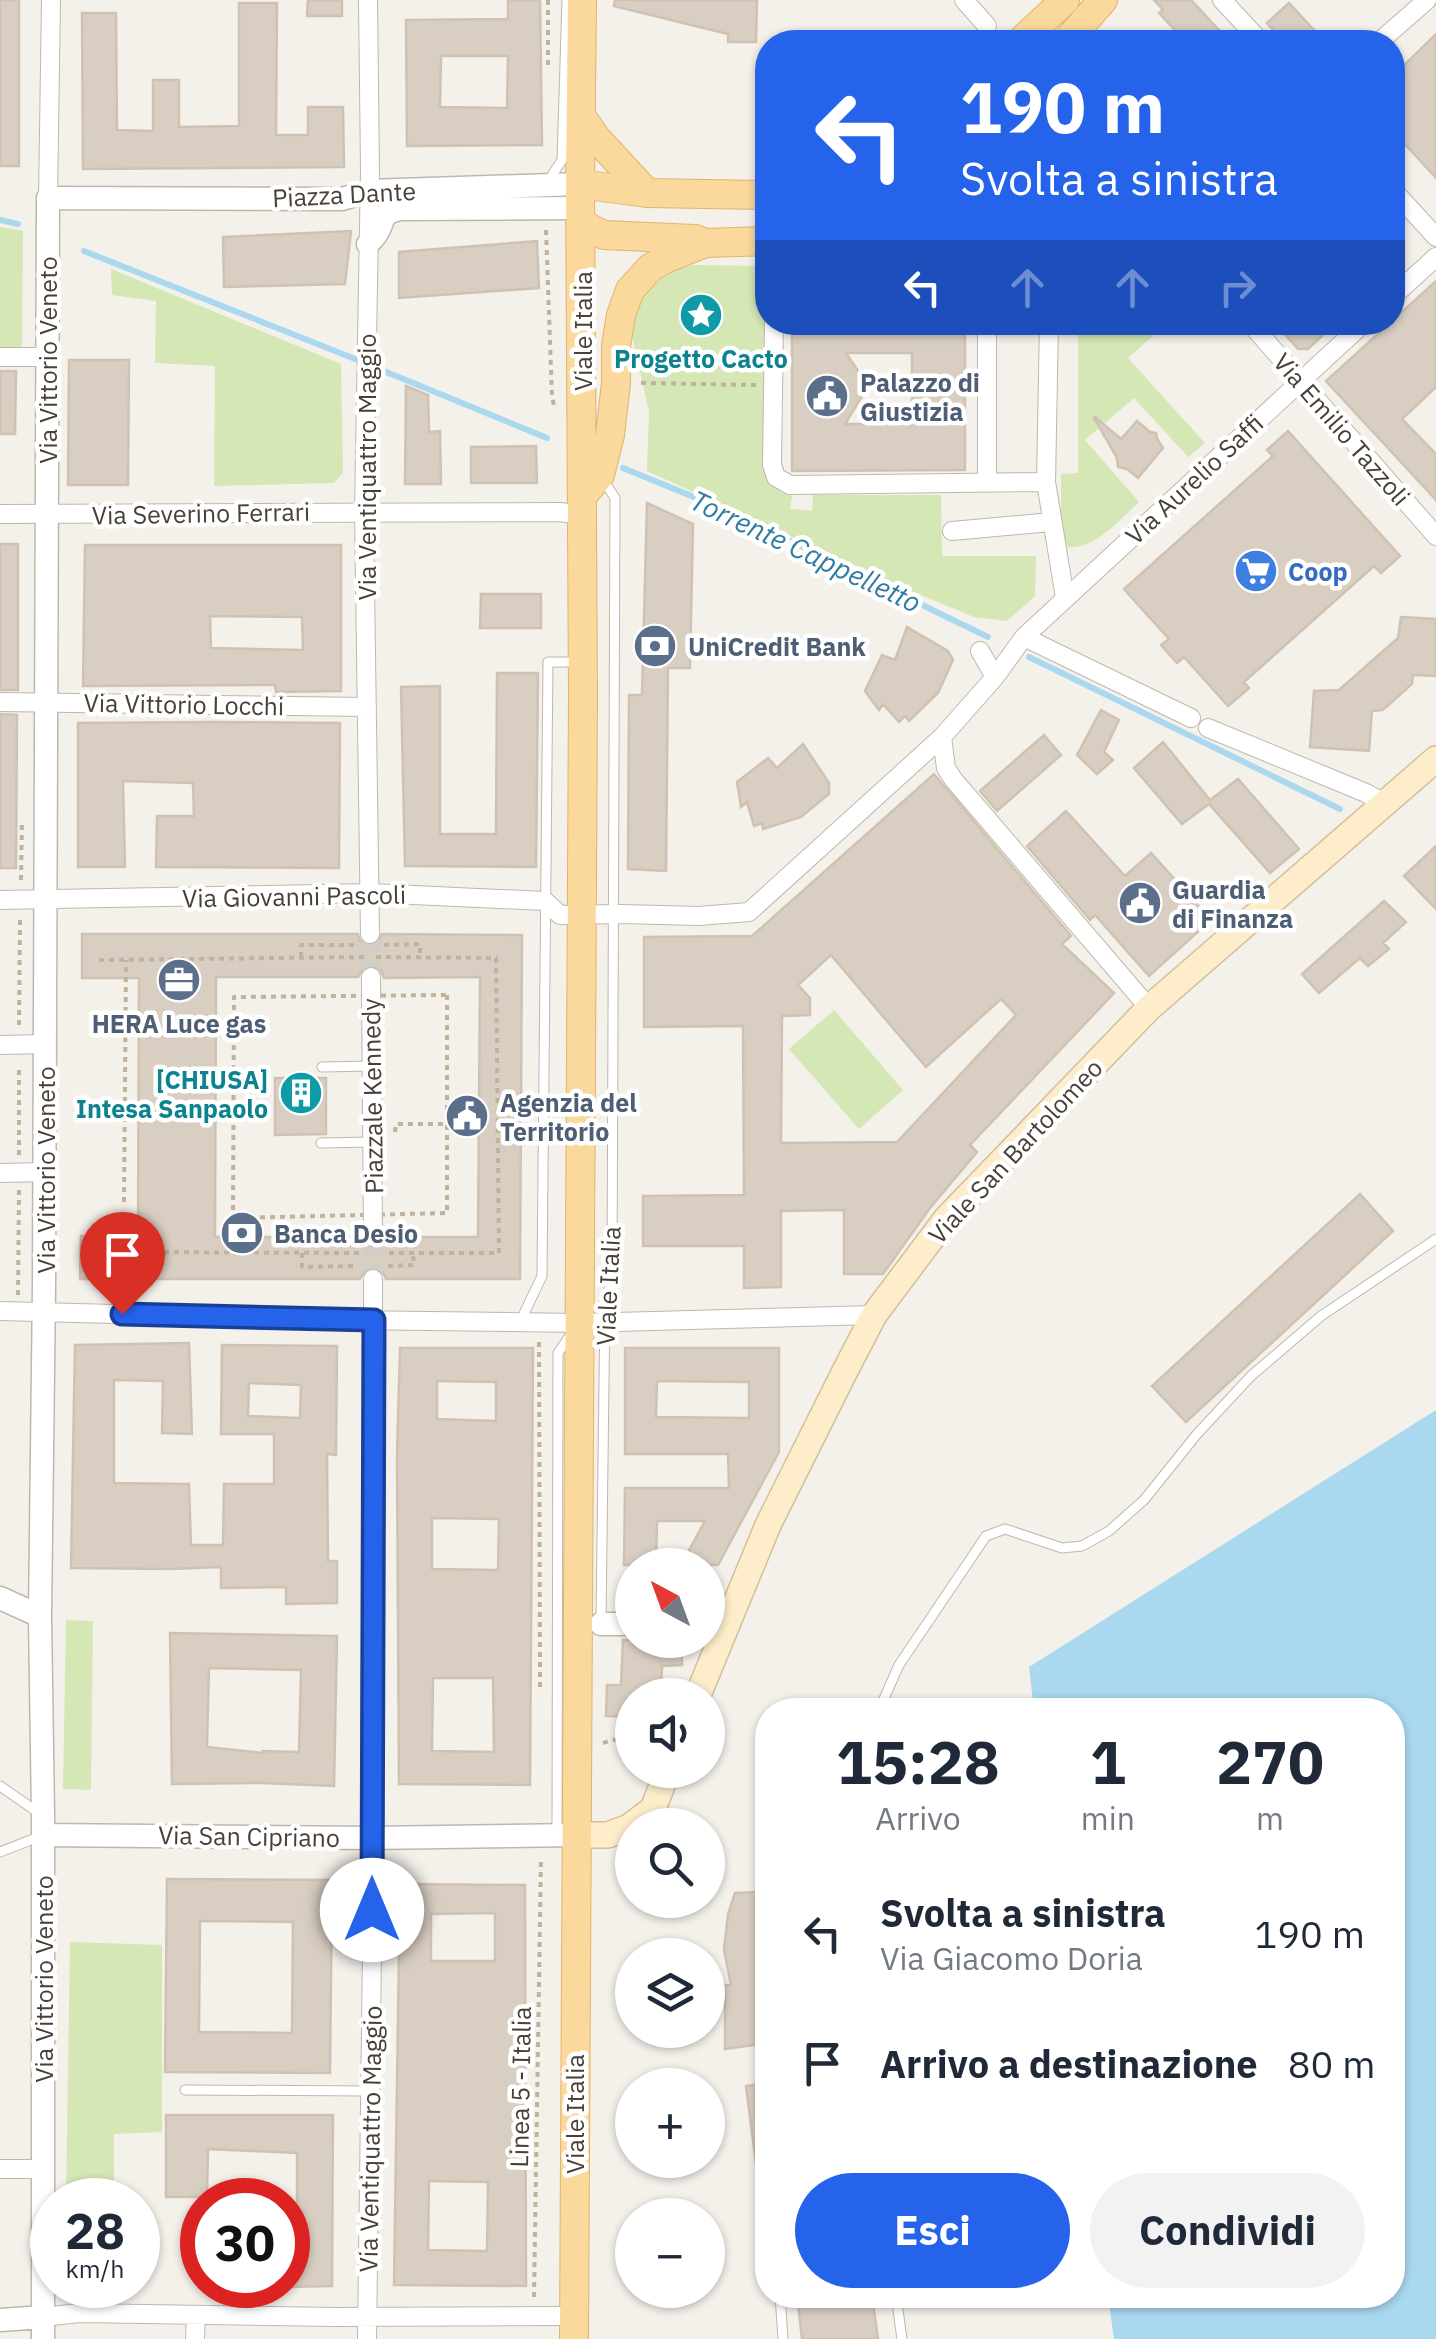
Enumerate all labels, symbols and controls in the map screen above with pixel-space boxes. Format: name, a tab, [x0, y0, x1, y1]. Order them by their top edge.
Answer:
text: 190 m	[960, 61, 1165, 152]
icon: left	[795, 70, 925, 200]
text: Svolta a sinistra	[960, 149, 1278, 207]
street label: Piazza Dante	[271, 174, 417, 214]
street label: Via Vittorio Veneto	[31, 256, 64, 464]
icon: left	[895, 260, 950, 315]
icon: ahead	[1000, 260, 1055, 315]
icon: ahead	[1105, 260, 1160, 315]
icon: right	[1210, 260, 1265, 315]
street label: Viale Italia	[566, 271, 599, 391]
place icon: Progetto Cacto	[678, 292, 724, 338]
street label: Via Ventiquattro Maggio	[350, 334, 383, 600]
place label: Progetto Cacto	[614, 342, 788, 375]
street label: Via Emilio Tazzoli	[1266, 346, 1418, 512]
place label: Palazzo di Giustizia	[860, 366, 980, 428]
public building icon: Palazzo di Giustizia	[804, 373, 850, 419]
street label: Via Aurelio Saffi	[1118, 407, 1270, 551]
water label: Torrente Cappelletto	[685, 481, 927, 621]
street label: Via Severino Ferrari	[92, 495, 310, 531]
supermarket icon: Coop	[1233, 548, 1279, 594]
place label: Coop	[1288, 555, 1348, 588]
bank icon: UniCredit Bank	[632, 623, 678, 669]
place label: UniCredit Bank	[688, 630, 866, 663]
street label: Via Vittorio Locchi	[83, 686, 285, 722]
place label: Guardia di Finanza	[1172, 873, 1293, 935]
street label: Via Giovanni Pascoli	[182, 878, 406, 914]
public building icon: Guardia di Finanza	[1117, 880, 1163, 926]
office icon: HERA Luce gas	[156, 957, 202, 1003]
street label: Piazzale Kennedy	[354, 997, 390, 1194]
place label: HERA Luce gas	[92, 1007, 266, 1040]
street label: Viale San Bartolomeo	[921, 1052, 1109, 1250]
place label: [CHIUSA] Intesa Sanpaolo	[76, 1063, 268, 1125]
street label: Via Vittorio Veneto	[29, 1066, 62, 1274]
building icon: [CHIUSA] Intesa Sanpaolo	[278, 1070, 324, 1116]
place label: Agenzia del Territorio	[500, 1086, 637, 1148]
public building icon: Agenzia del Territorio	[444, 1093, 490, 1139]
bank icon: Banca Desio	[219, 1210, 265, 1256]
pin	[80, 1212, 165, 1315]
place label: Banca Desio	[274, 1217, 418, 1250]
street label: Viale Italia	[588, 1225, 628, 1347]
icon: arrive	[95, 1227, 150, 1282]
north arrow	[615, 1548, 725, 1658]
map controls	[615, 1548, 725, 2308]
button: sound	[615, 1678, 725, 1788]
text: 15:28	[836, 1722, 1000, 1801]
text: 1	[1090, 1722, 1126, 1801]
text: 270	[1216, 1722, 1324, 1801]
text: Arrivo	[875, 1797, 961, 1839]
text: min	[1081, 1797, 1135, 1839]
text: m	[1256, 1797, 1284, 1839]
button: search	[615, 1808, 725, 1918]
street label: Via San Cipriano	[158, 1818, 340, 1854]
position arrow	[320, 1858, 424, 1962]
street label: Via Vittorio Veneto	[27, 1875, 60, 2083]
text: Svolta a sinistra	[880, 1888, 1166, 1937]
icon: left	[795, 1906, 850, 1961]
text: 190 m	[1254, 1909, 1365, 1958]
text: Via Giacomo Doria	[880, 1937, 1143, 1979]
button: layers	[615, 1938, 725, 2048]
street label: Via Ventiquattro Maggio	[351, 2005, 389, 2273]
street label: Linea 5 - Italia	[502, 2006, 538, 2168]
icon: arrive	[795, 2036, 850, 2091]
text: Arrivo a destinazione	[880, 2039, 1258, 2088]
text: 80 m	[1288, 2039, 1375, 2088]
street label: Viale Italia	[558, 2054, 591, 2174]
button: +	[615, 2068, 725, 2178]
button: Esci	[795, 2173, 1070, 2288]
button: Condividi	[1090, 2173, 1365, 2288]
speed limit sign: 30	[180, 2178, 310, 2308]
text: 28	[65, 2198, 125, 2263]
button: −	[615, 2198, 725, 2308]
text: km/h	[66, 2252, 124, 2285]

